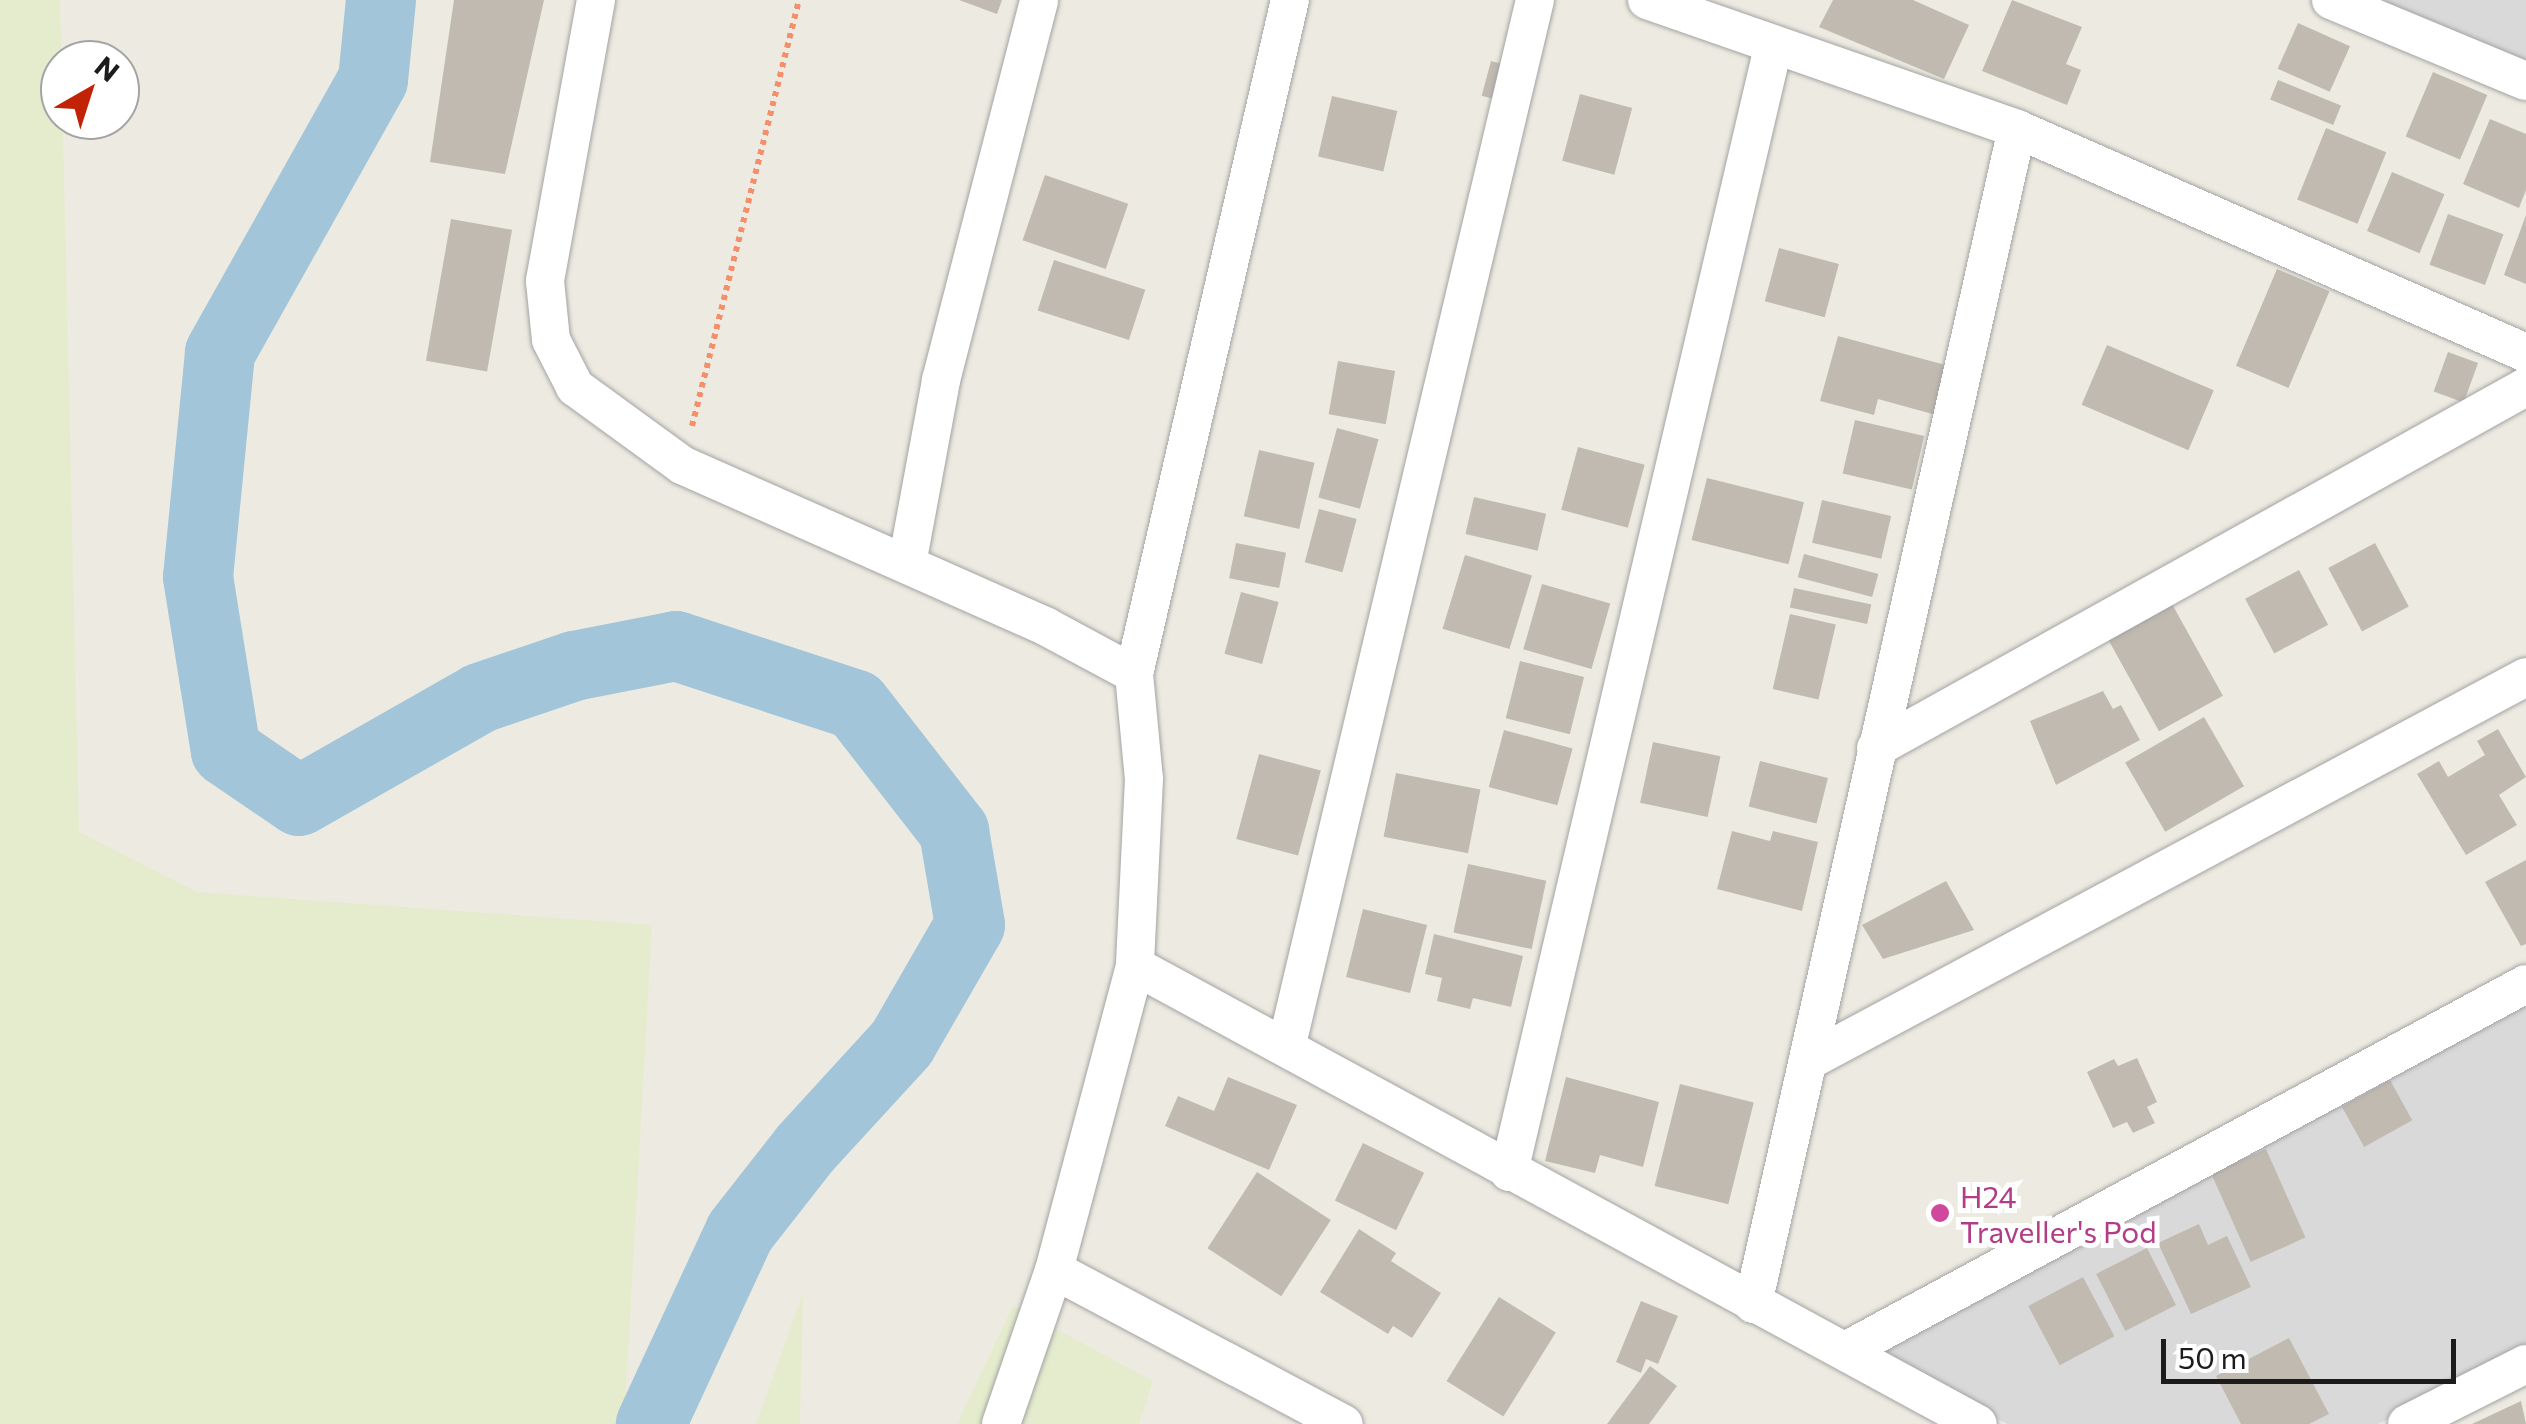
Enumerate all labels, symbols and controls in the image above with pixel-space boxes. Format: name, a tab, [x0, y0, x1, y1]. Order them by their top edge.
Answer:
north arrow	[40, 40, 140, 140]
text: N	[89, 48, 126, 88]
place label: H24 Traveller's Pod	[1960, 1178, 2157, 1248]
marker: H24 Traveller's Pod	[1929, 1202, 1951, 1224]
scale bar	[2166, 1319, 2461, 1381]
text: 50 m	[2178, 1338, 2247, 1375]

